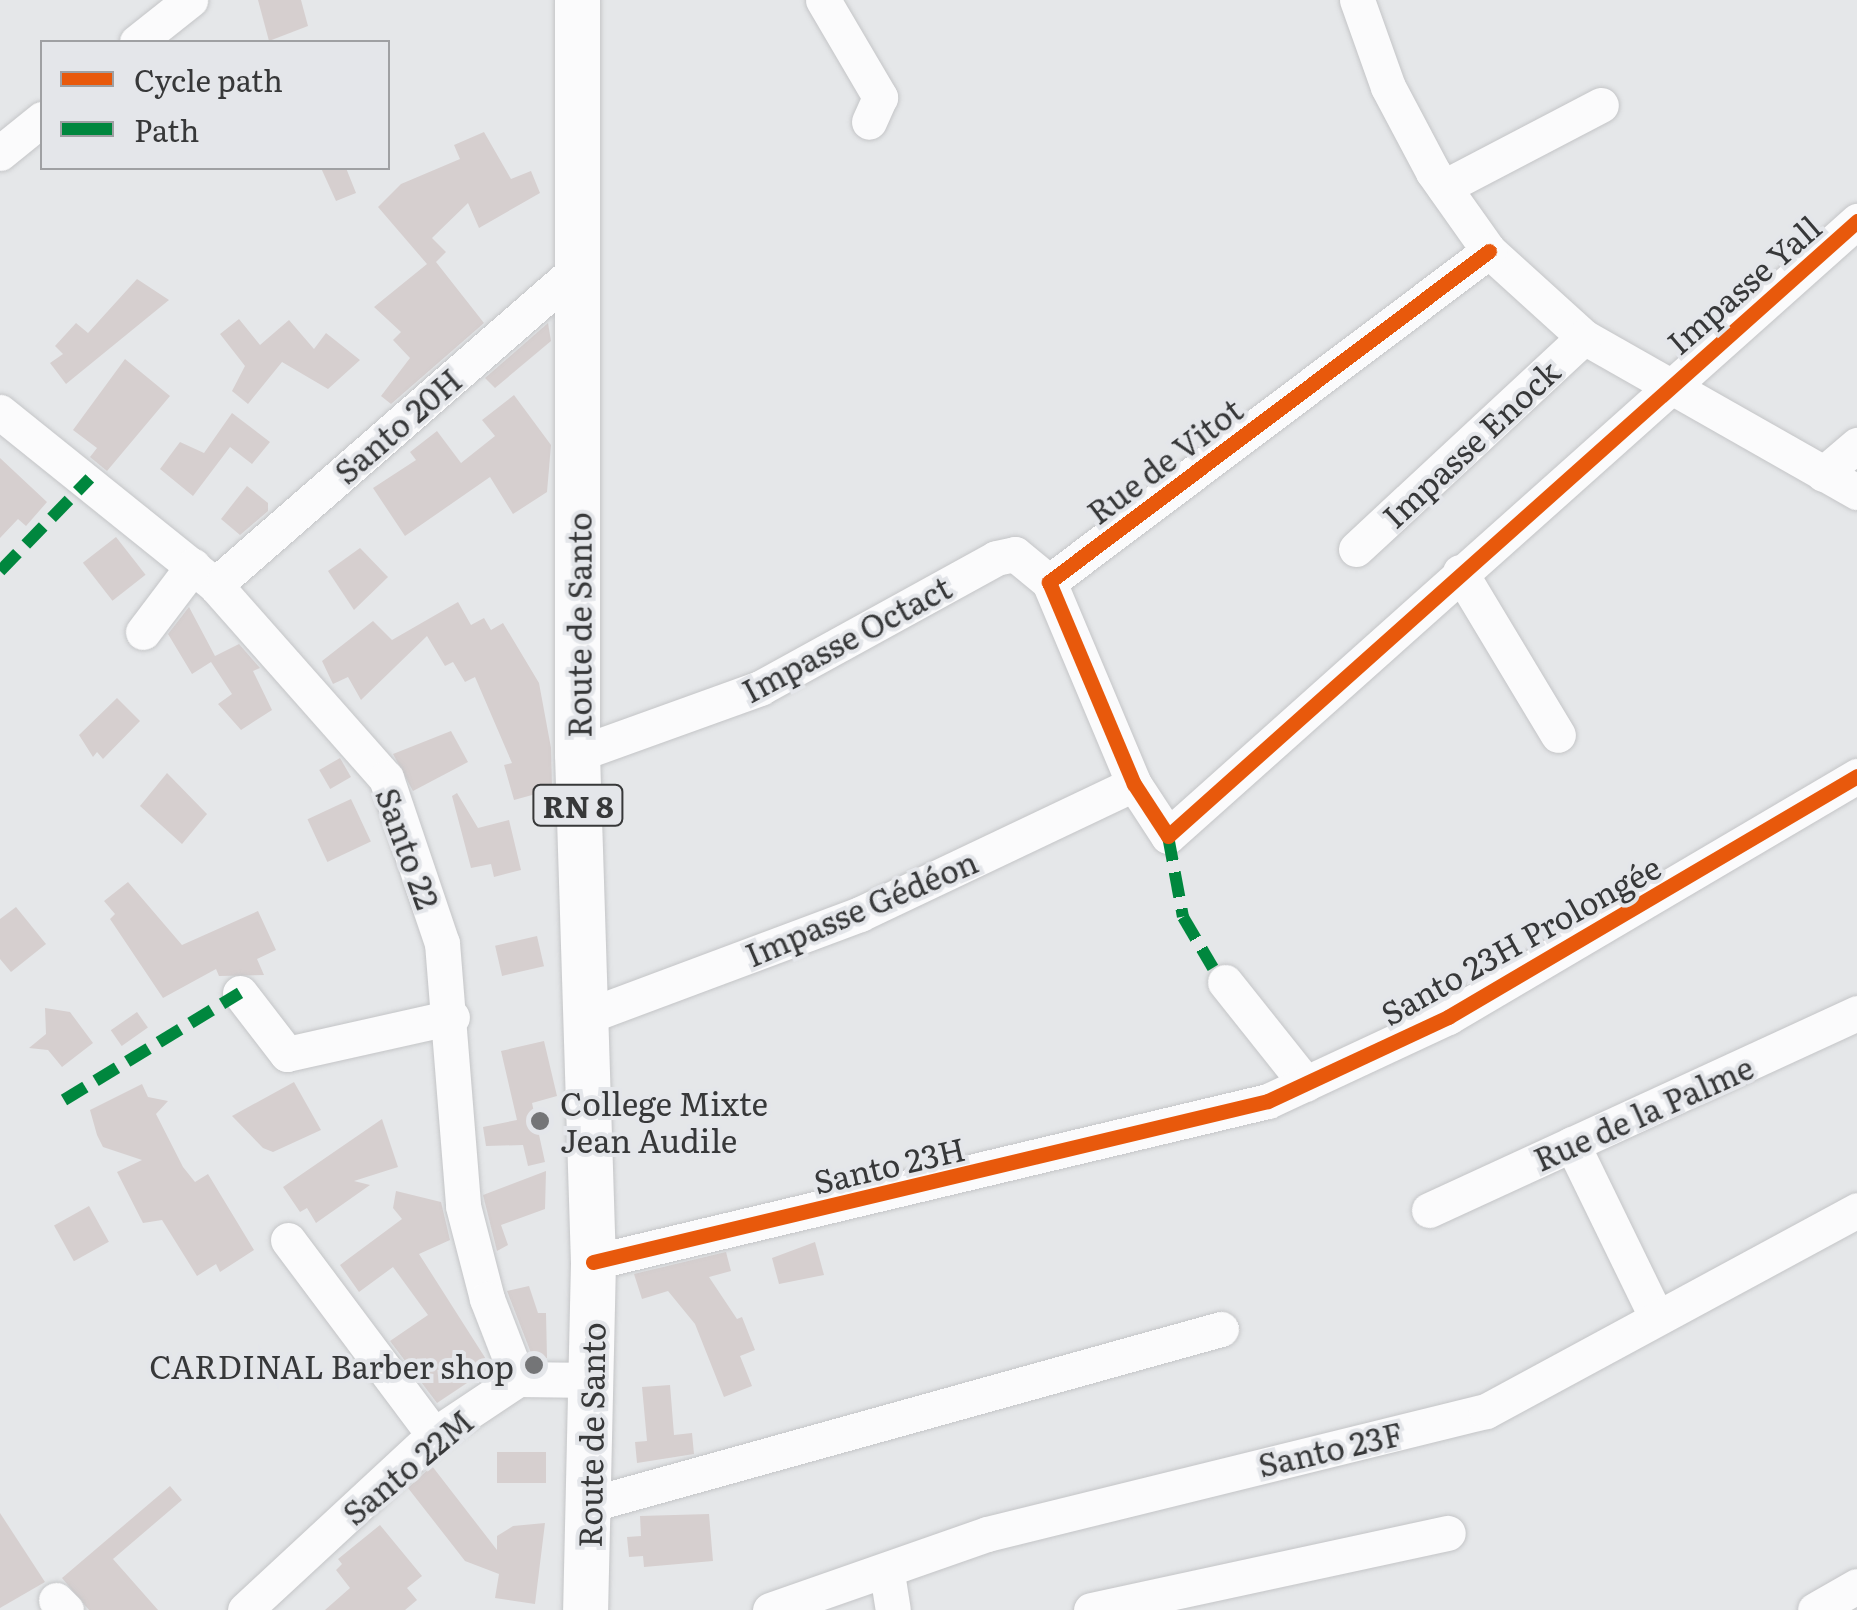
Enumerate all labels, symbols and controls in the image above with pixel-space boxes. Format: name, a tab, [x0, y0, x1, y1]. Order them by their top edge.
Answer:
legend	[40, 40, 390, 170]
text: Cycle path	[134, 57, 283, 101]
text: Path	[134, 107, 199, 151]
street label: Impasse Yall	[1658, 207, 1828, 361]
street label: Impasse Enock	[1374, 351, 1566, 535]
street label: Santo 20H	[326, 360, 468, 490]
street label: Rue de Vitot	[1079, 389, 1249, 531]
street label: Route de Santo	[559, 512, 597, 738]
street label: Impasse Octact	[735, 567, 957, 709]
road number: RN 8	[530, 780, 626, 830]
street label: Santo 22	[369, 782, 449, 914]
street label: Impasse Gédéon	[739, 841, 983, 973]
street label: Santo 23H Prolongée	[1374, 846, 1666, 1032]
street label: Rue de la Palme	[1527, 1046, 1759, 1178]
place label: College Mixte Jean Audile	[560, 1084, 768, 1159]
marker: College Mixte Jean Audile	[529, 1110, 551, 1132]
street label: Santo 23H	[810, 1128, 968, 1200]
street label: Route de Santo	[569, 1322, 611, 1548]
place label: CARDINAL Barber shop	[149, 1346, 514, 1384]
marker: CARDINAL Barber shop	[523, 1354, 545, 1376]
street label: Santo 22M	[334, 1400, 480, 1532]
street label: Santo 23F	[1254, 1413, 1406, 1483]

